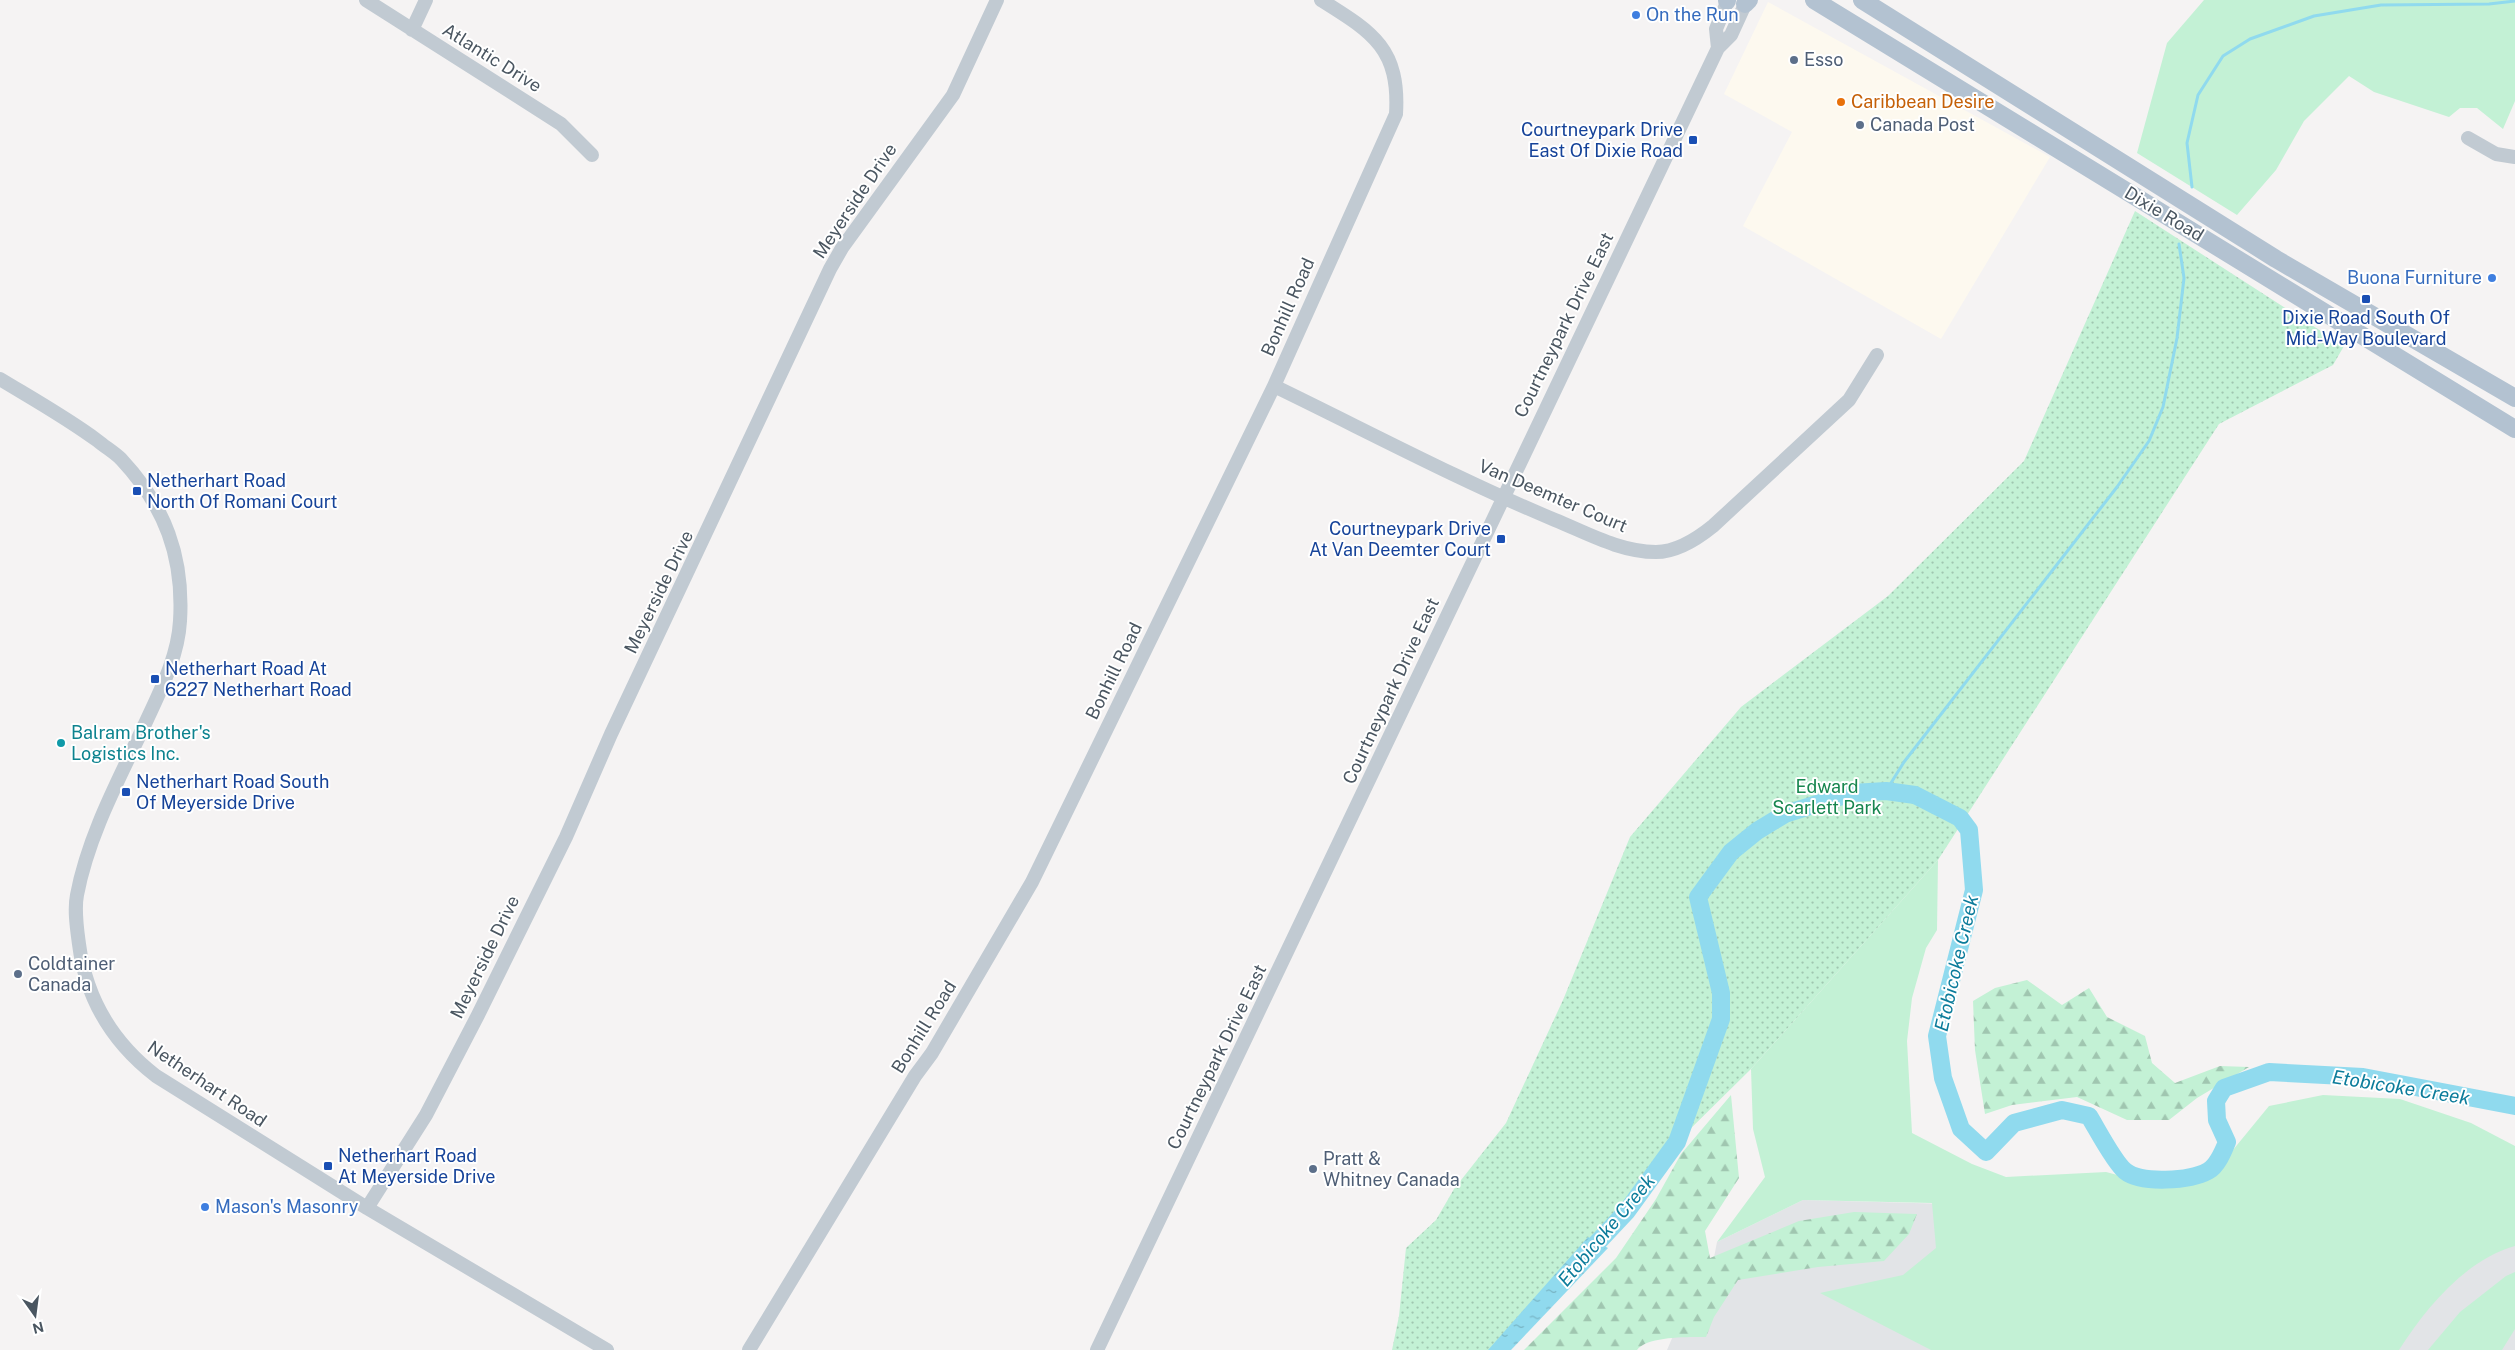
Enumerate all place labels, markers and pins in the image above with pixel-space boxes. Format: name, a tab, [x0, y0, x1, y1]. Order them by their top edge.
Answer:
place label: On the Run	[1646, 4, 1739, 25]
marker: On the Run	[1630, 9, 1642, 21]
place label: Esso	[1804, 49, 1843, 70]
marker: Esso	[1788, 54, 1800, 66]
place label: Caribbean Desire	[1851, 91, 1995, 112]
marker: Caribbean Desire	[1835, 96, 1847, 108]
place label: Canada Post	[1870, 114, 1975, 135]
place label: Courtneypark Drive East Of Dixie Road	[1521, 119, 1683, 161]
marker: Canada Post	[1854, 119, 1866, 131]
marker: Courtneypark Drive East Of Dixie Road	[1687, 134, 1699, 146]
place label: Buona Furniture	[2347, 267, 2482, 288]
marker: Buona Furniture	[2486, 272, 2498, 284]
marker: Dixie Road South Of Mid-Way Boulevard	[2360, 293, 2372, 305]
place label: Dixie Road South Of Mid-Way Boulevard	[2282, 307, 2450, 349]
place label: Netherhart Road North Of Romani Court	[147, 470, 338, 512]
marker: Netherhart Road North Of Romani Court	[131, 485, 143, 497]
place label: Courtneypark Drive At Van Deemter Court	[1309, 518, 1491, 560]
marker: Courtneypark Drive At Van Deemter Court	[1495, 533, 1507, 545]
place label: Netherhart Road At 6227 Netherhart Road	[165, 658, 352, 700]
marker: Netherhart Road At 6227 Netherhart Road	[149, 673, 161, 685]
place label: Balram Brother's Logistics Inc.	[71, 722, 211, 764]
marker: Balram Brother's Logistics Inc.	[55, 737, 67, 749]
place label: Netherhart Road South Of Meyerside Drive	[136, 771, 329, 813]
marker: Netherhart Road South Of Meyerside Drive	[120, 786, 132, 798]
place label: Coldtainer Canada	[28, 953, 115, 995]
marker: Coldtainer Canada	[12, 968, 24, 980]
place label: Netherhart Road At Meyerside Drive	[338, 1145, 496, 1187]
place label: Pratt & Whitney Canada	[1323, 1148, 1460, 1190]
marker: Netherhart Road At Meyerside Drive	[322, 1160, 334, 1172]
marker: Pratt & Whitney Canada	[1307, 1163, 1319, 1175]
place label: Mason's Masonry	[215, 1196, 359, 1217]
marker: Mason's Masonry	[199, 1201, 211, 1213]

